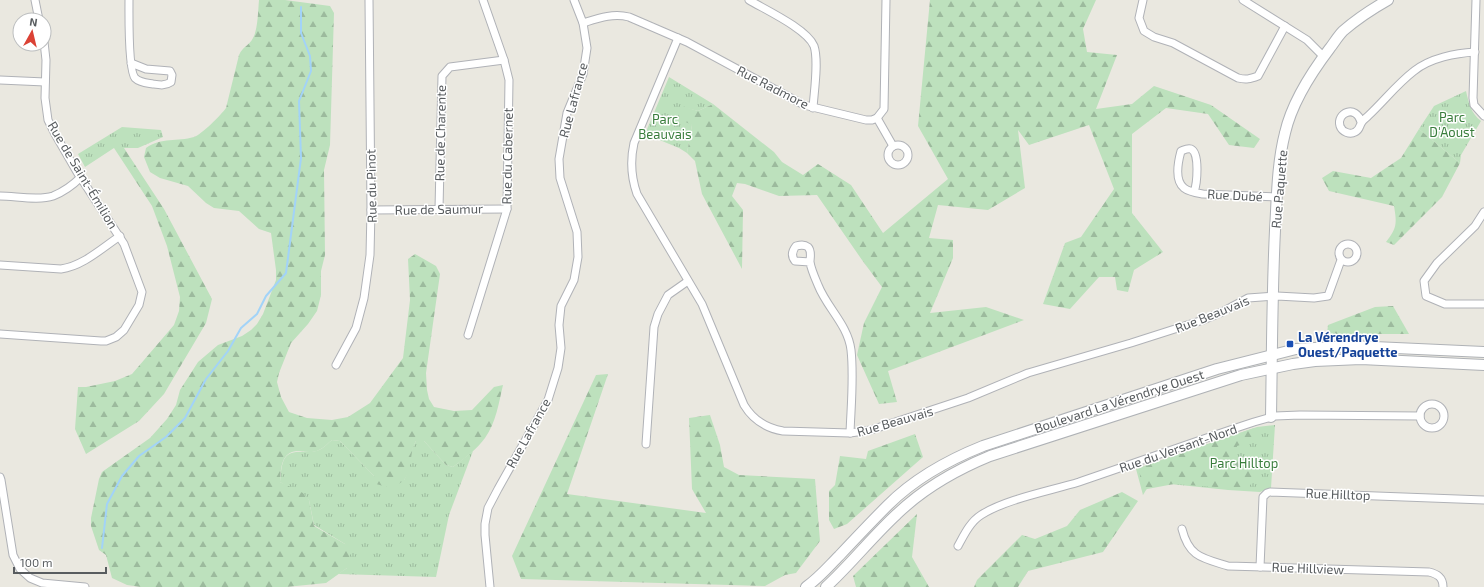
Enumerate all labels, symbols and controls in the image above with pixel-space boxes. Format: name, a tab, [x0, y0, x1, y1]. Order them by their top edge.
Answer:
north arrow	[12, 12, 52, 52]
text: N	[29, 15, 38, 29]
street label: Rue Lafrance	[555, 61, 591, 139]
street label: Rue Radmore	[734, 62, 812, 112]
street label: Rue de Charente	[431, 85, 449, 181]
street label: Rue du Cabernet	[498, 107, 516, 204]
park label: Parc D'Aoust	[1429, 109, 1475, 140]
park label: Parc Beauvais	[638, 111, 692, 142]
street label: Rue de Saint-Émilion	[45, 118, 122, 232]
street label: Rue du Pinot	[362, 149, 380, 223]
street label: Rue Paquette	[1268, 149, 1290, 229]
street label: Rue Dubé	[1207, 186, 1263, 204]
street label: Rue de Saumur	[395, 200, 483, 218]
street label: Rue Beauvais	[1173, 292, 1251, 336]
place label: La Vérendrye Ouest/Paquette	[1298, 329, 1398, 360]
marker: La Vérendrye Ouest/Paquette	[1285, 339, 1295, 349]
street label: Boulevard La Vérendrye Ouest	[1032, 366, 1206, 436]
street label: Rue Lafrance	[502, 395, 554, 471]
street label: Rue Beauvais	[855, 402, 935, 440]
street label: Rue du Versant-Nord	[1117, 420, 1239, 476]
park label: Parc Hilltop	[1210, 455, 1278, 471]
street label: Rue Hilltop	[1305, 485, 1371, 503]
scale bar	[14, 549, 106, 575]
text: 100 m	[20, 555, 52, 569]
street label: Rue Hillview	[1272, 559, 1345, 577]

